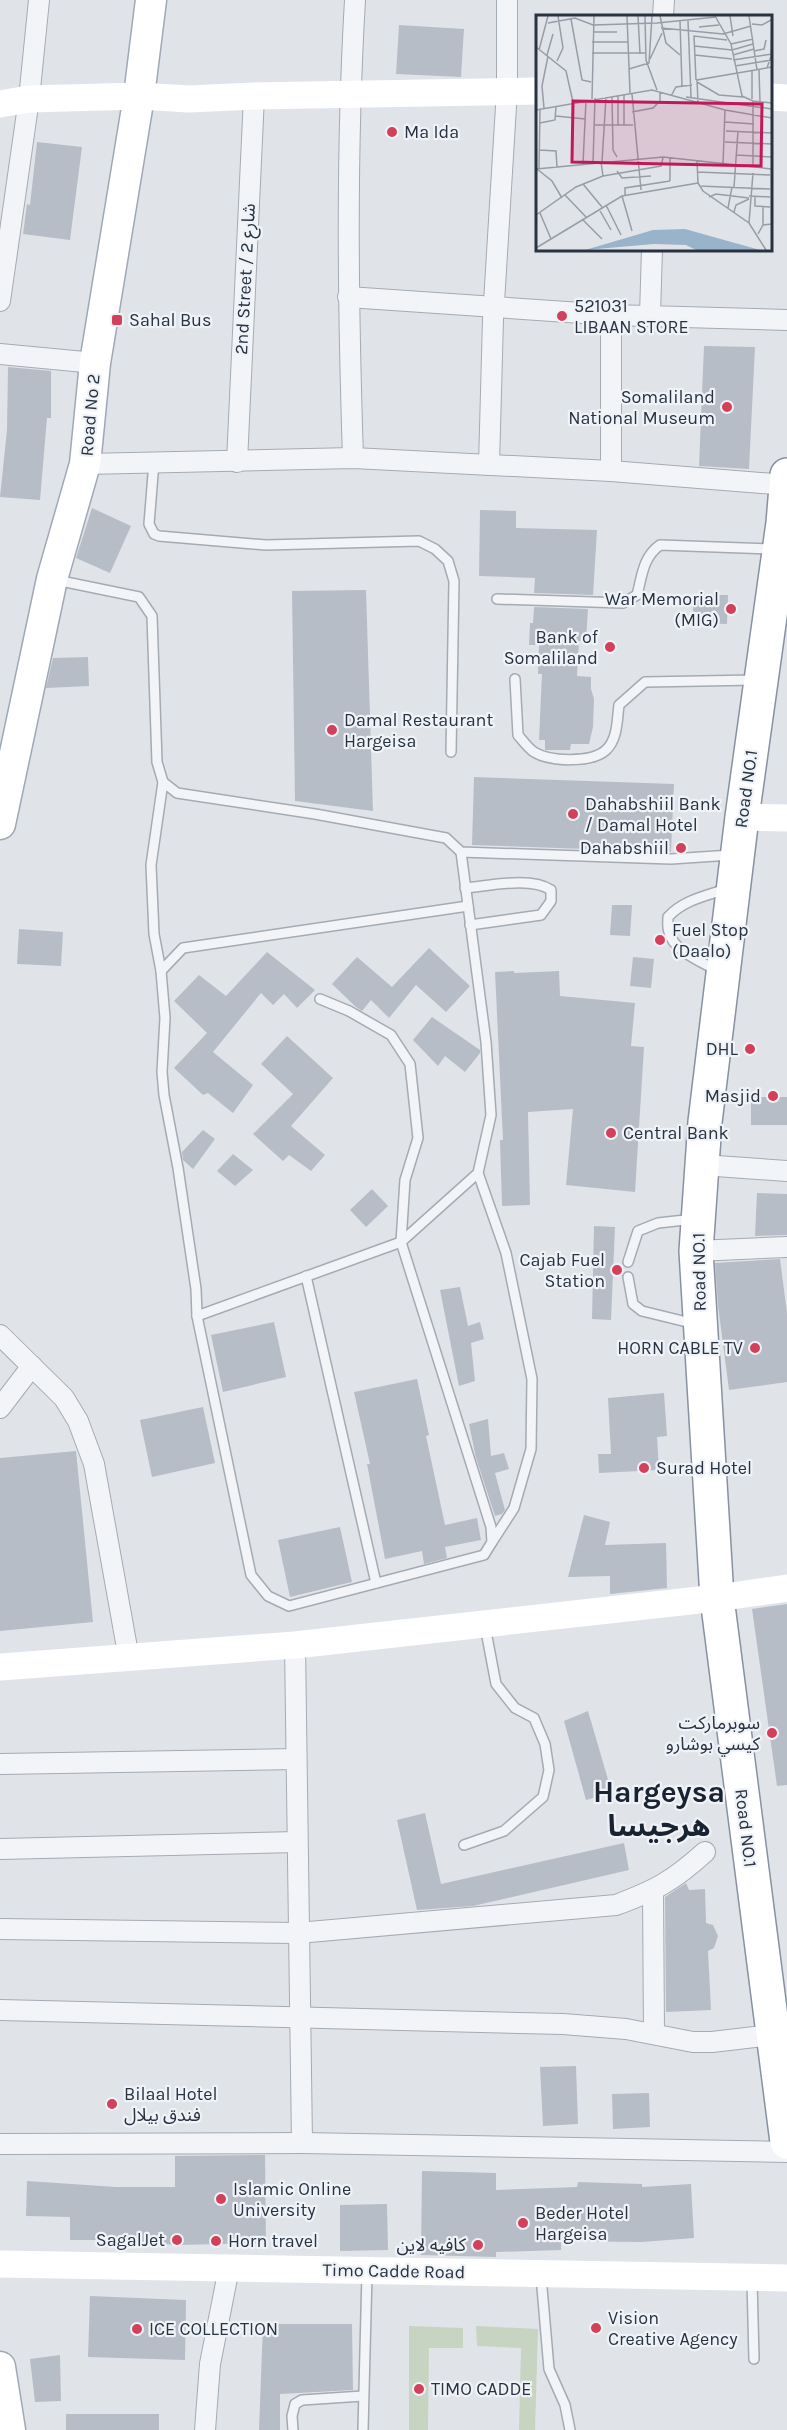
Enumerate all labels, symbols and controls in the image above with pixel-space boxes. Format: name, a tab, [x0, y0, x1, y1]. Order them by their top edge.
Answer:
inset map	[536, 15, 772, 250]
place label: Ma Ida	[404, 121, 459, 143]
marker: Ma Ida	[385, 125, 399, 139]
street label: 2nd Street / شارع 2	[230, 203, 263, 356]
place label: 521031 LIBAAN STORE	[574, 295, 689, 338]
place label: Sahal Bus	[129, 309, 211, 331]
marker: 521031 LIBAAN STORE	[555, 309, 569, 323]
marker: Sahal Bus	[110, 313, 124, 327]
street label: Road No 2	[75, 373, 105, 457]
place label: Somaliland National Museum	[568, 386, 715, 429]
marker: Somaliland National Museum	[720, 400, 734, 414]
place label: War Memorial (MIG)	[605, 588, 719, 631]
marker: War Memorial (MIG)	[724, 602, 738, 616]
place label: Bank of Somaliland	[504, 626, 599, 669]
marker: Bank of Somaliland	[603, 640, 617, 654]
place label: Damal Restaurant Hargeisa	[344, 709, 493, 752]
marker: Damal Restaurant Hargeisa	[325, 723, 339, 737]
street label: Road NO.1	[730, 748, 762, 830]
place label: Dahabshiil Bank / Damal Hotel	[585, 793, 721, 836]
marker: Dahabshiil Bank / Damal Hotel	[566, 807, 580, 821]
place label: Dahabshiil	[580, 837, 669, 859]
marker: Dahabshiil	[674, 841, 688, 855]
place label: Fuel Stop (Daalo)	[672, 919, 748, 962]
marker: Fuel Stop (Daalo)	[653, 933, 667, 947]
place label: DHL	[706, 1038, 739, 1060]
marker: DHL	[743, 1042, 757, 1056]
place label: Masjid	[705, 1085, 761, 1107]
marker: Masjid	[766, 1089, 780, 1103]
place label: Central Bank	[623, 1122, 729, 1144]
marker: Central Bank	[604, 1126, 618, 1140]
street label: Road NO.1	[687, 1232, 711, 1312]
place label: Cajab Fuel Station	[519, 1249, 605, 1292]
marker: Cajab Fuel Station	[610, 1263, 624, 1277]
place label: HORN CABLE TV	[617, 1337, 743, 1359]
marker: HORN CABLE TV	[748, 1341, 762, 1355]
place label: Surad Hotel	[656, 1457, 752, 1479]
marker: Surad Hotel	[637, 1461, 651, 1475]
place label: سوبرماركت كيسي بوشارو	[666, 1712, 761, 1757]
marker: سوبرماركت كيسي بوشارو	[765, 1726, 779, 1740]
district label: Hargeysa هرجيسا	[593, 1774, 725, 1844]
street label: Road NO.1	[730, 1788, 762, 1868]
place label: Bilaal Hotel فندق بيلال	[124, 2083, 218, 2126]
marker: Bilaal Hotel فندق بيلال	[105, 2097, 119, 2111]
place label: Islamic Online University	[233, 2178, 351, 2221]
marker: Islamic Online University	[214, 2192, 228, 2206]
place label: Beder Hotel Hargeisa	[535, 2202, 629, 2245]
marker: Beder Hotel Hargeisa	[516, 2216, 530, 2230]
place label: SagalJet	[96, 2229, 165, 2251]
place label: Horn travel	[228, 2230, 318, 2252]
marker: SagalJet	[170, 2233, 184, 2247]
marker: Horn travel	[209, 2234, 223, 2248]
place label: كافيه لاين	[397, 2234, 467, 2256]
marker: كافيه لاين	[471, 2238, 485, 2252]
street label: Timo Cadde Road	[323, 2259, 465, 2283]
place label: Vision Creative Agency	[608, 2307, 738, 2350]
place label: ICE COLLECTION	[149, 2318, 278, 2340]
marker: Vision Creative Agency	[589, 2321, 603, 2335]
marker: ICE COLLECTION	[130, 2322, 144, 2336]
place label: TIMO CADDE	[431, 2378, 531, 2400]
marker: TIMO CADDE	[412, 2382, 426, 2396]

